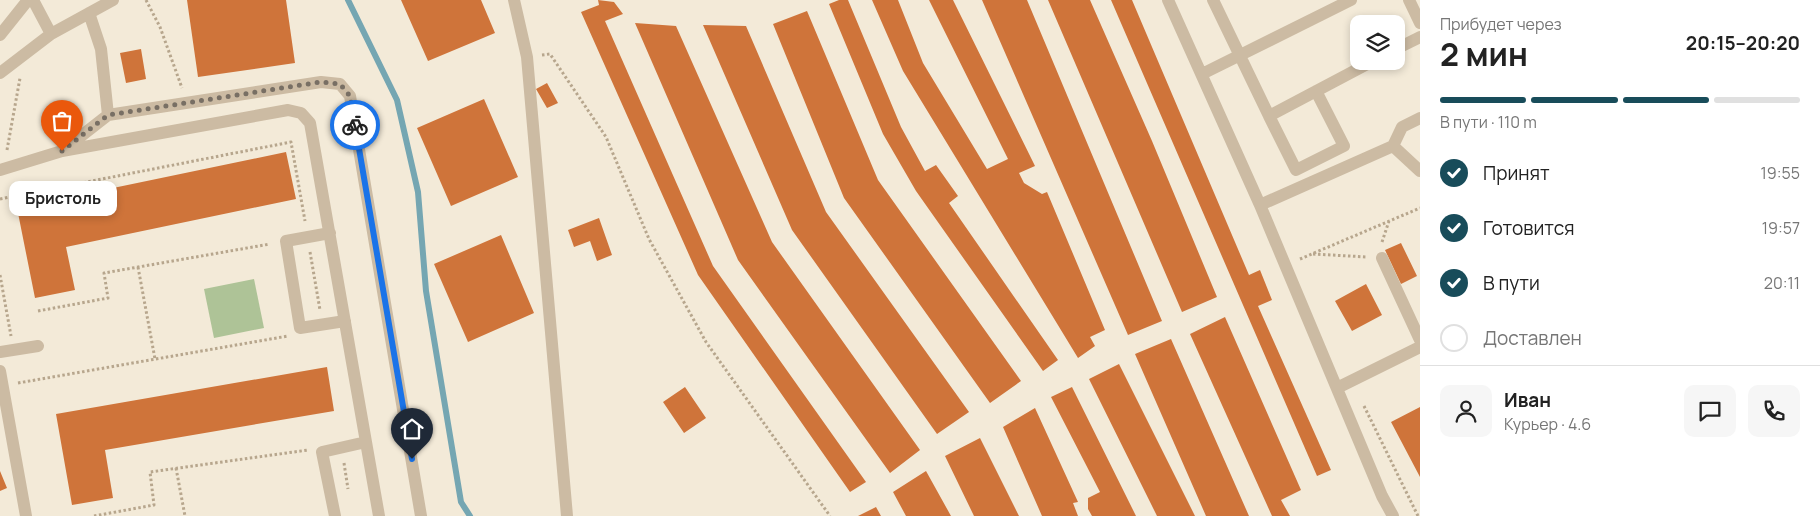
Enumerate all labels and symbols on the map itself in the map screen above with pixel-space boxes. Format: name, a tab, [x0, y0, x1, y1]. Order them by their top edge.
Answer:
pin	[41, 100, 83, 151]
courier	[330, 100, 380, 150]
callout: Бристоль	[8, 181, 116, 216]
pin	[391, 408, 433, 459]

